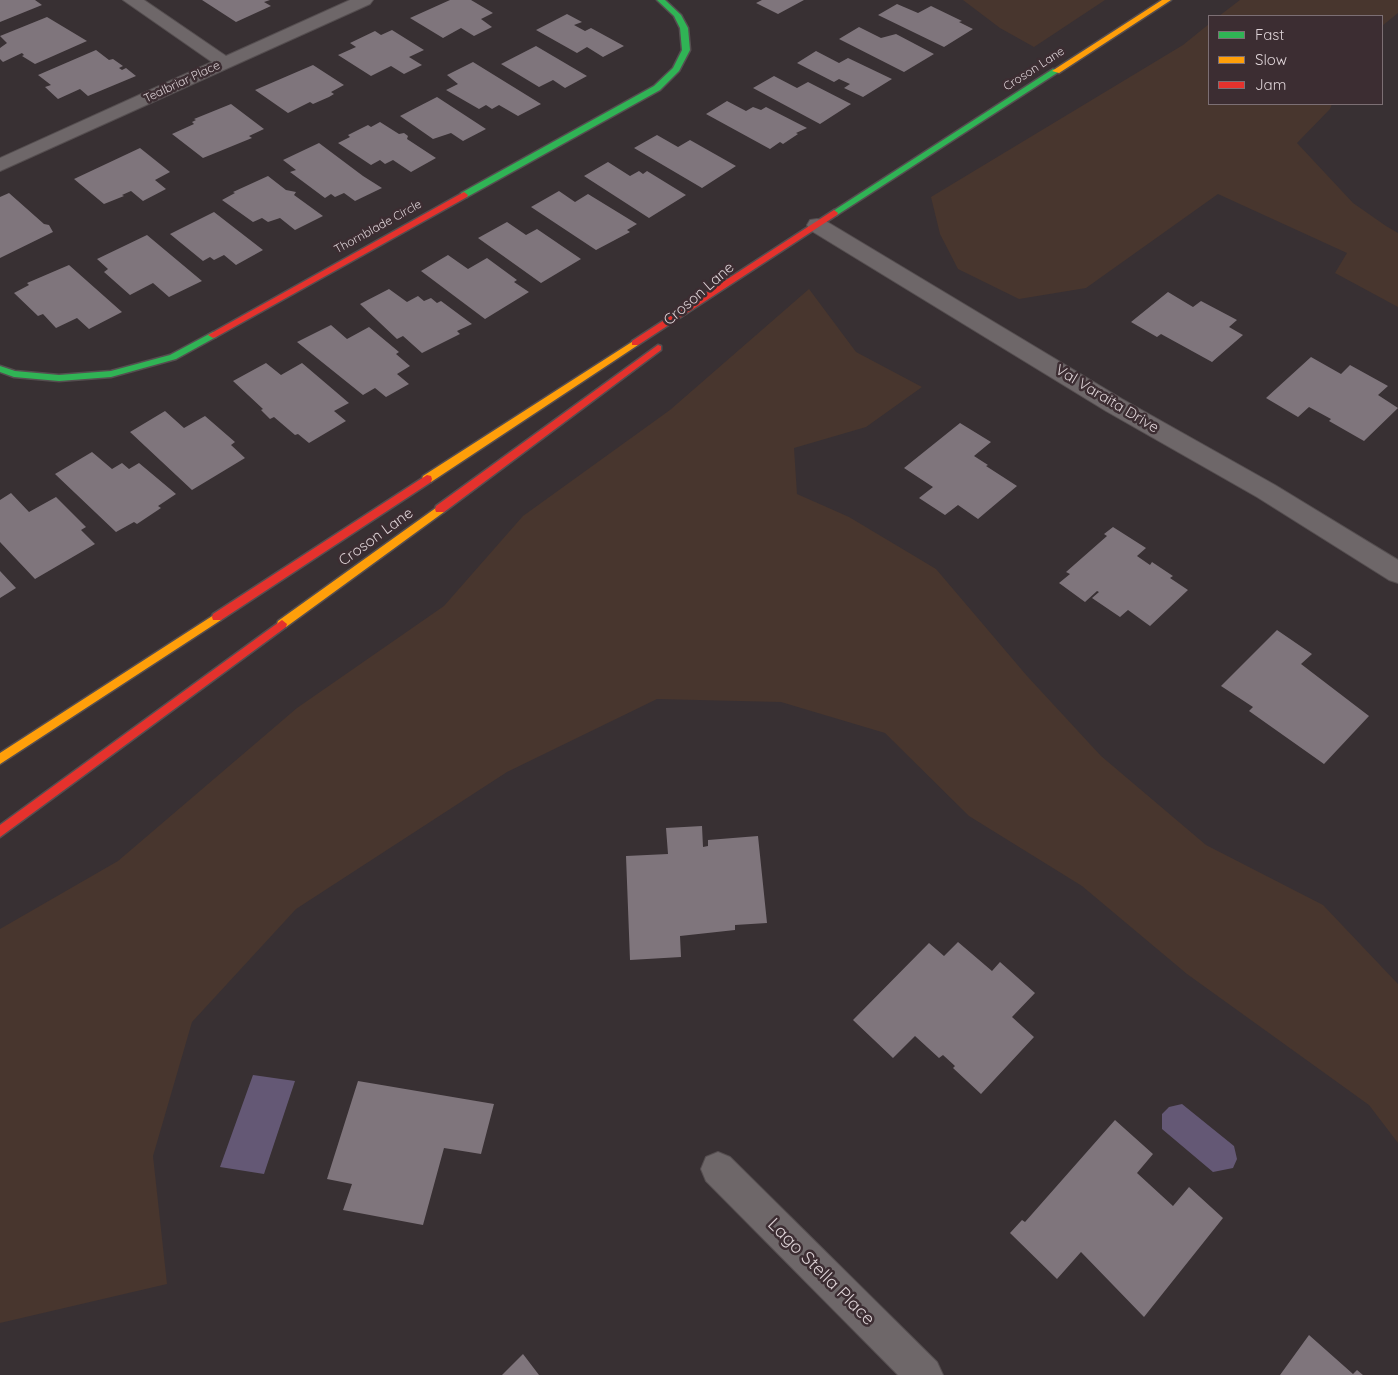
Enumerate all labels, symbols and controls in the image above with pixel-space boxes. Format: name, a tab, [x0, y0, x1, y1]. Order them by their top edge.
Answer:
legend	[1208, 15, 1383, 105]
text: Fast	[1255, 25, 1284, 44]
street label: Croson Lane	[1001, 44, 1067, 94]
text: Slow	[1255, 50, 1287, 69]
street label: Tealbriar Place	[142, 58, 222, 106]
text: Jam	[1255, 75, 1286, 94]
street label: Thornblade Circle	[332, 197, 424, 257]
street label: Croson Lane	[660, 259, 738, 329]
street label: Val Varaita Drive	[1052, 361, 1162, 437]
street label: Croson Lane	[335, 504, 417, 570]
street label: Lago Stella Place	[763, 1214, 879, 1330]

